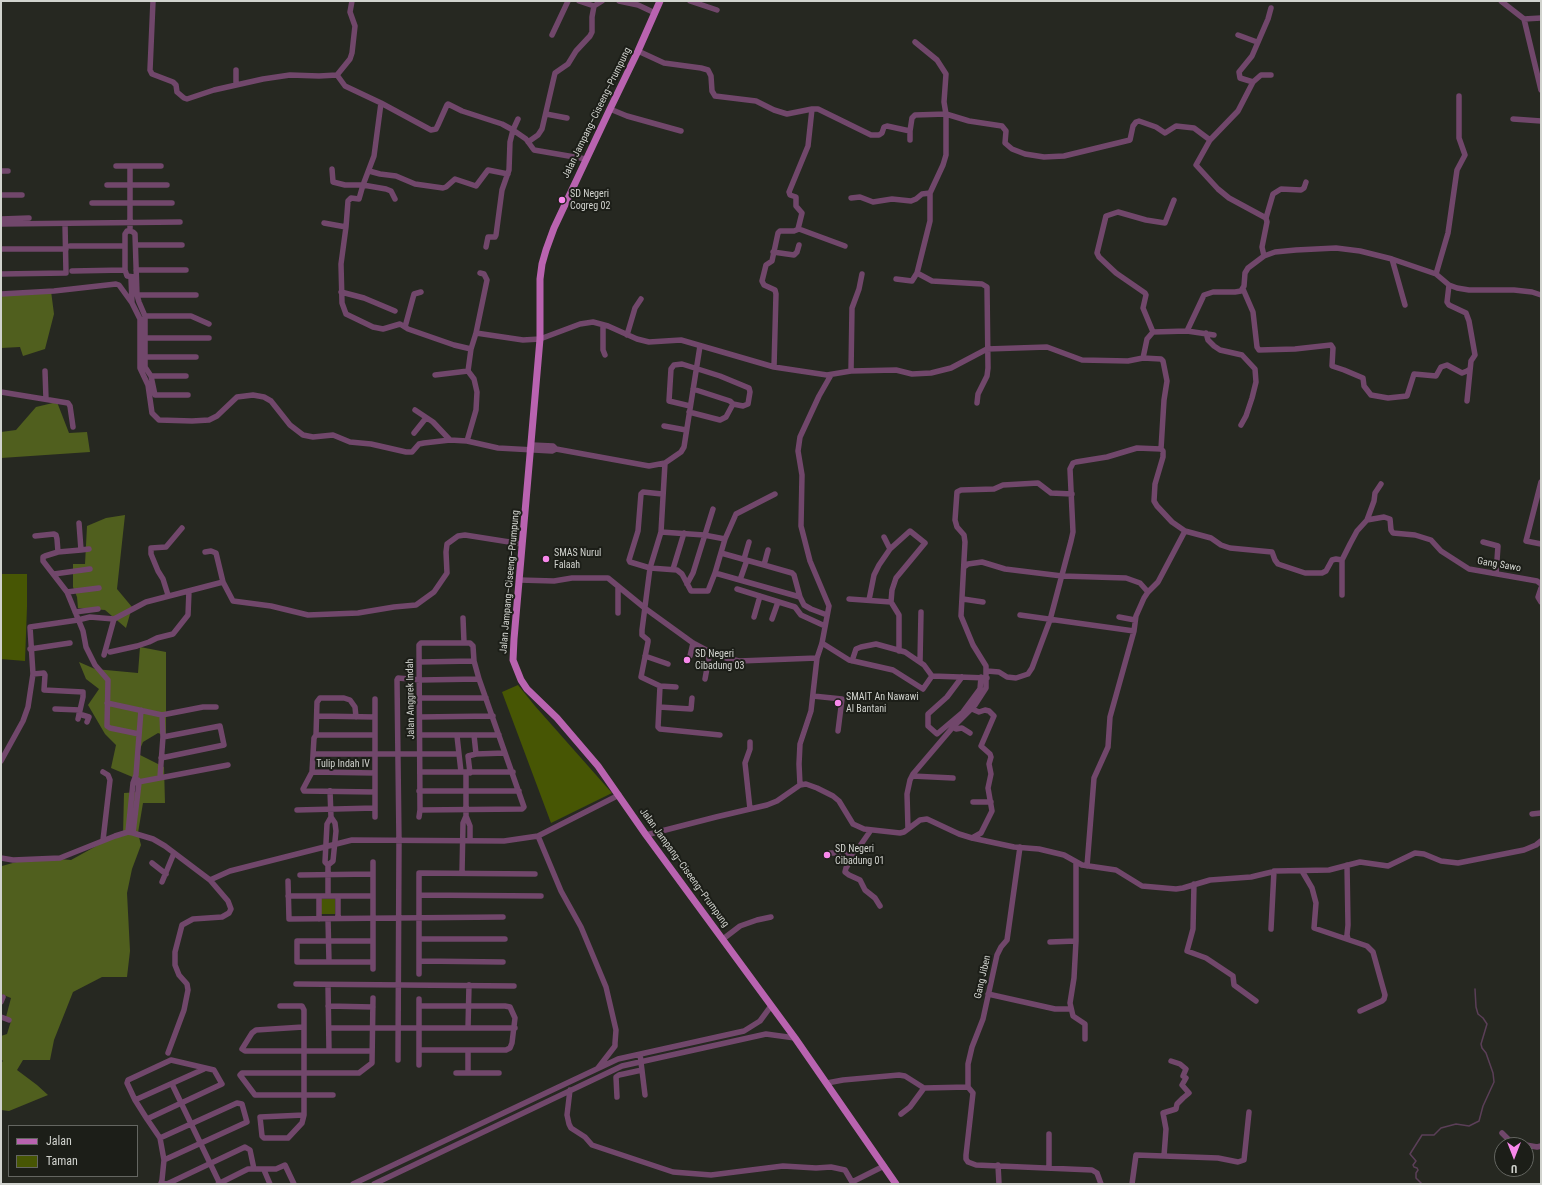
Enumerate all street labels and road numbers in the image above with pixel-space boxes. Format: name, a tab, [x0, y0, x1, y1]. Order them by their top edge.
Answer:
street label: Jalan Jampang–Ciseeng–Prumpung	[560, 46, 634, 180]
street label: Jalan Jampang–Ciseeng–Prumpung	[498, 510, 522, 654]
street label: Gang Sawo	[1476, 555, 1522, 575]
street label: Jalan Anggrek Indah	[404, 659, 418, 739]
street label: Tulip Indah IV	[316, 758, 370, 770]
street label: Jalan Jampang–Ciseeng–Prumpung	[637, 806, 731, 930]
street label: Gang Jiben	[972, 954, 994, 1000]

